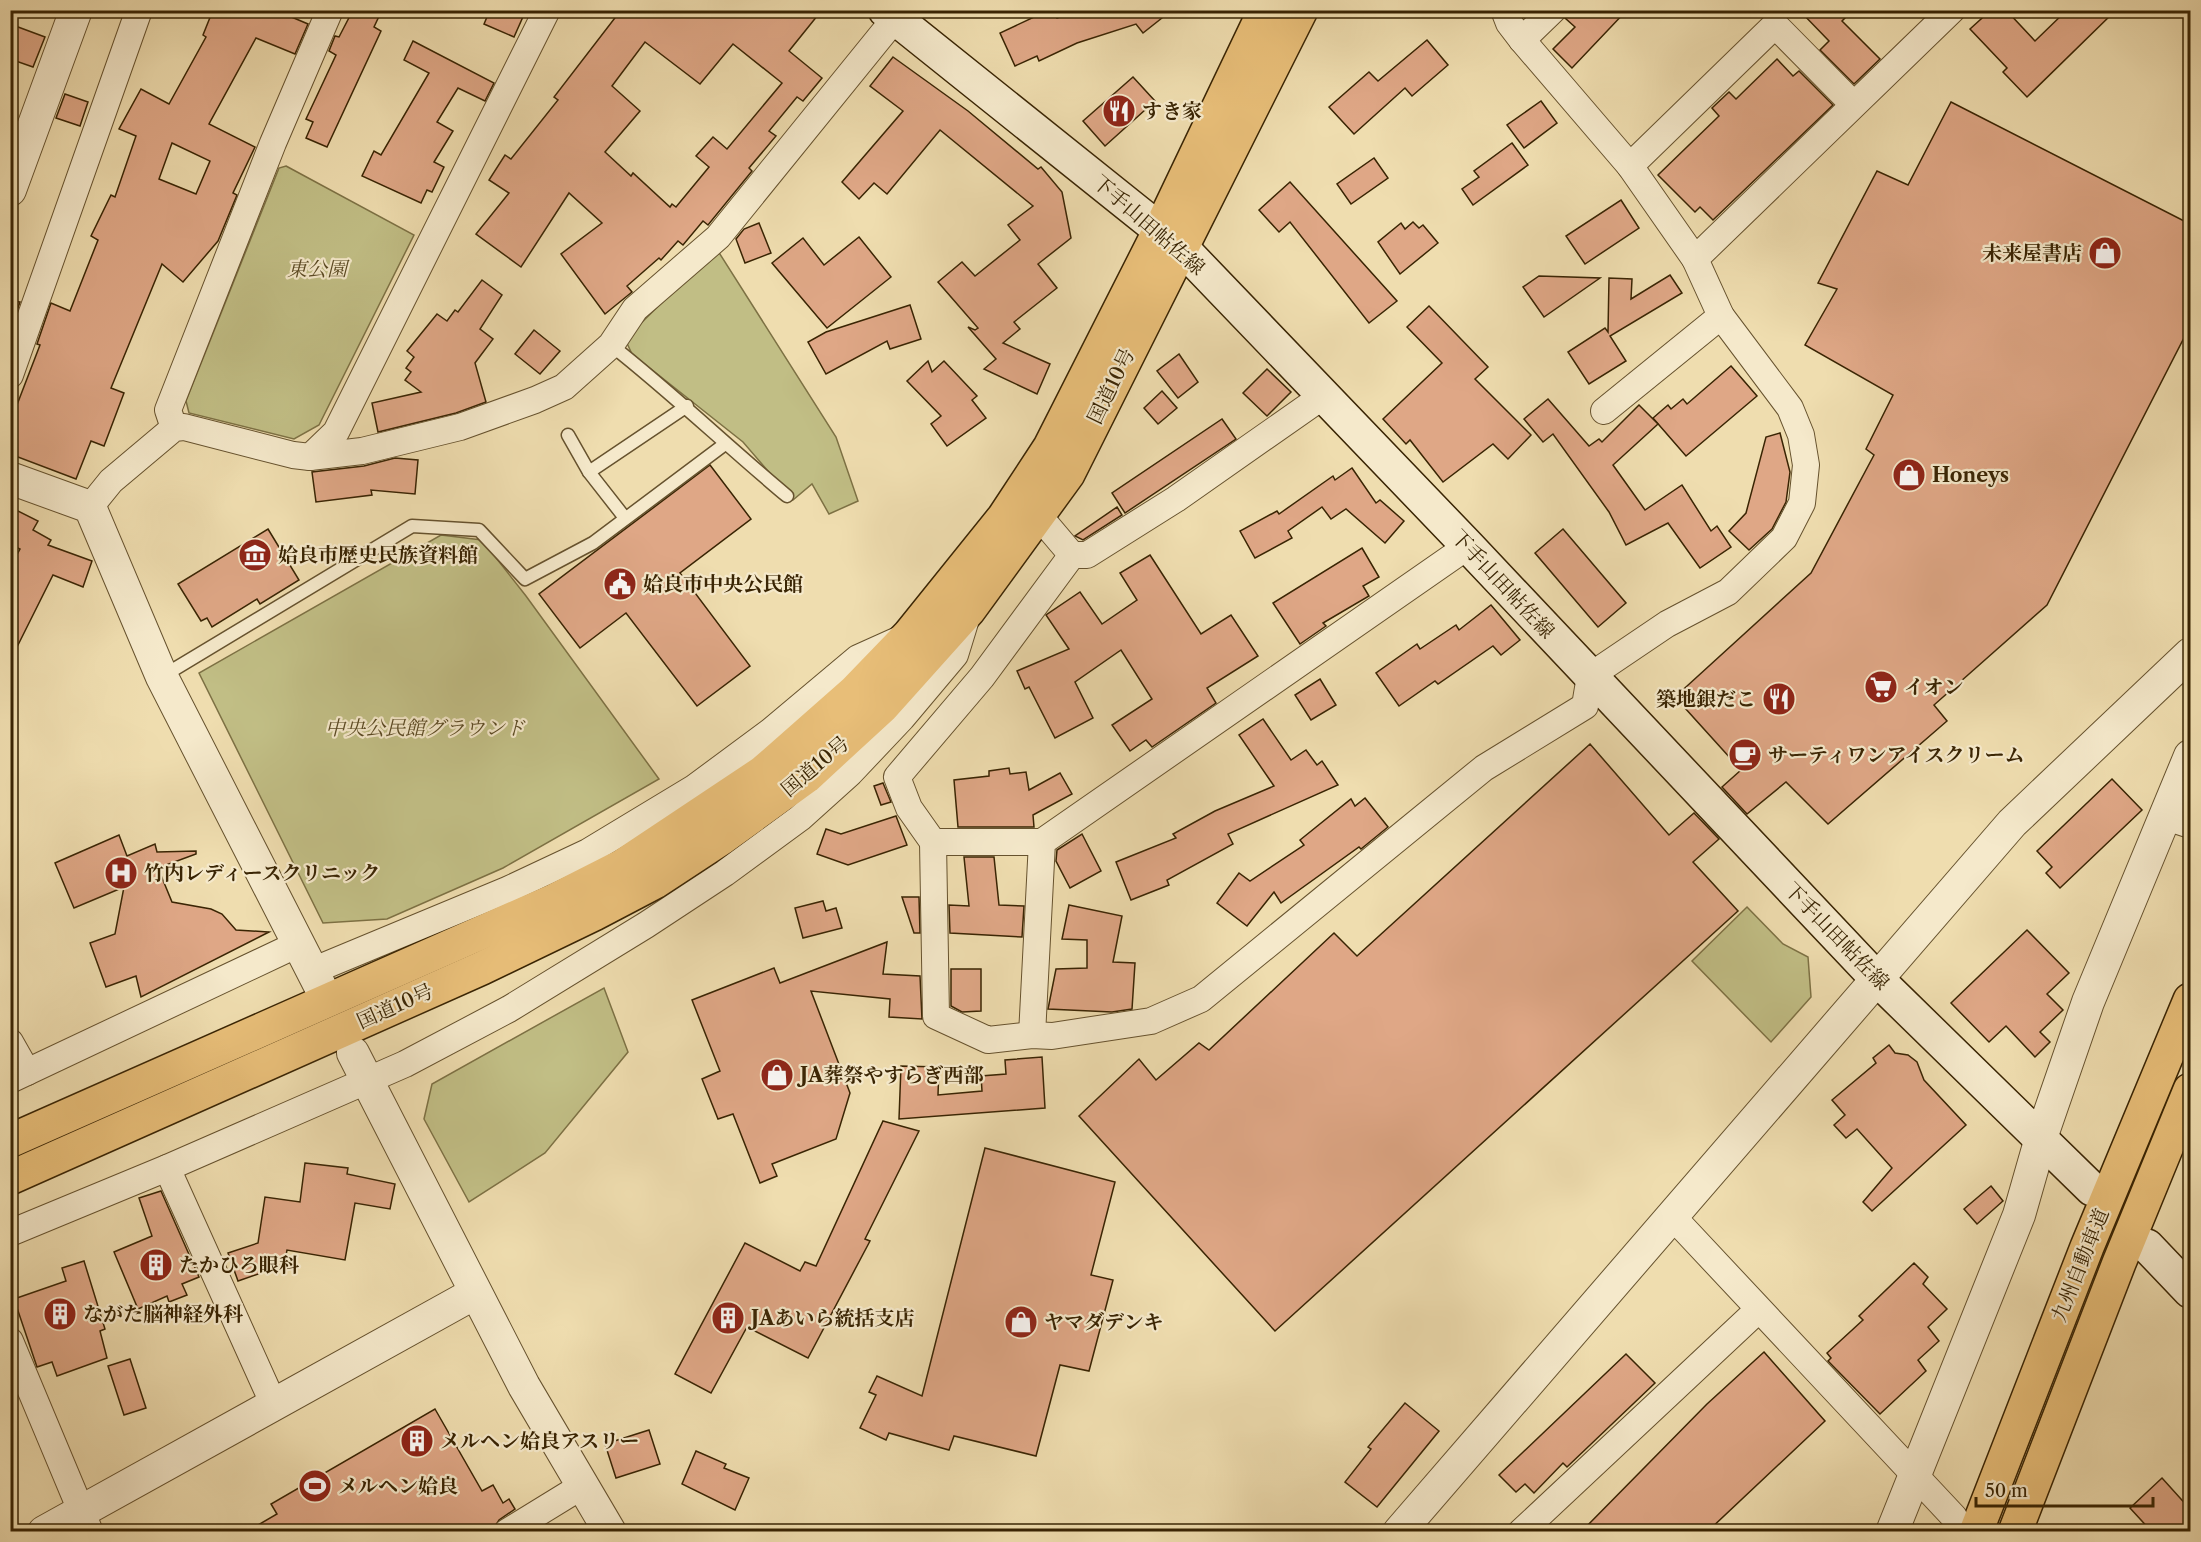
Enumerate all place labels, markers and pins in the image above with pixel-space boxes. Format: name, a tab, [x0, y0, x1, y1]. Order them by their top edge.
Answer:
restaurant icon: すき家	[1101, 93, 1137, 129]
place label: すき家	[1142, 99, 1202, 123]
shop icon: 未来屋書店	[2087, 235, 2123, 271]
place label: 未来屋書店	[1982, 241, 2082, 265]
shop icon: Honeys	[1891, 457, 1927, 493]
place label: Honeys	[1932, 463, 2009, 487]
museum icon: 姶良市歴史民族資料館	[237, 537, 273, 573]
place label: 姶良市歴史民族資料館	[278, 543, 478, 567]
public building icon: 姶良市中央公民館	[602, 566, 638, 602]
place label: 姶良市中央公民館	[643, 572, 803, 596]
supermarket icon: イオン	[1863, 669, 1899, 705]
place label: イオン	[1904, 675, 1963, 699]
restaurant icon: 築地銀だこ	[1761, 681, 1797, 717]
place label: 築地銀だこ	[1656, 687, 1756, 711]
cafe icon: サーティワンアイスクリーム	[1727, 737, 1763, 773]
place label: サーティワンアイスクリーム	[1768, 743, 2024, 767]
hospital icon: 竹内レディースクリニック	[103, 855, 139, 891]
place label: 竹内レディースクリニック	[144, 861, 380, 885]
shop icon: JA葬祭やすらぎ西部	[759, 1057, 795, 1093]
place label: JA葬祭やすらぎ西部	[796, 1063, 983, 1087]
building icon: たかひろ眼科	[138, 1247, 174, 1283]
place label: たかひろ眼科	[179, 1253, 299, 1277]
building icon: ながた脳神経外科	[42, 1296, 78, 1332]
building icon: JAあいら統括支店	[710, 1300, 746, 1336]
place label: ながた脳神経外科	[83, 1302, 243, 1326]
shop icon: ヤマダデンキ	[1003, 1304, 1039, 1340]
place label: JAあいら統括支店	[747, 1306, 914, 1330]
place label: ヤマダデンキ	[1044, 1310, 1164, 1334]
building icon: メルヘン姶良アスリー	[399, 1423, 435, 1459]
place label: メルヘン姶良アスリー	[440, 1429, 639, 1453]
sports icon: メルヘン姶良	[297, 1468, 333, 1504]
place label: メルヘン姶良	[338, 1474, 458, 1498]

